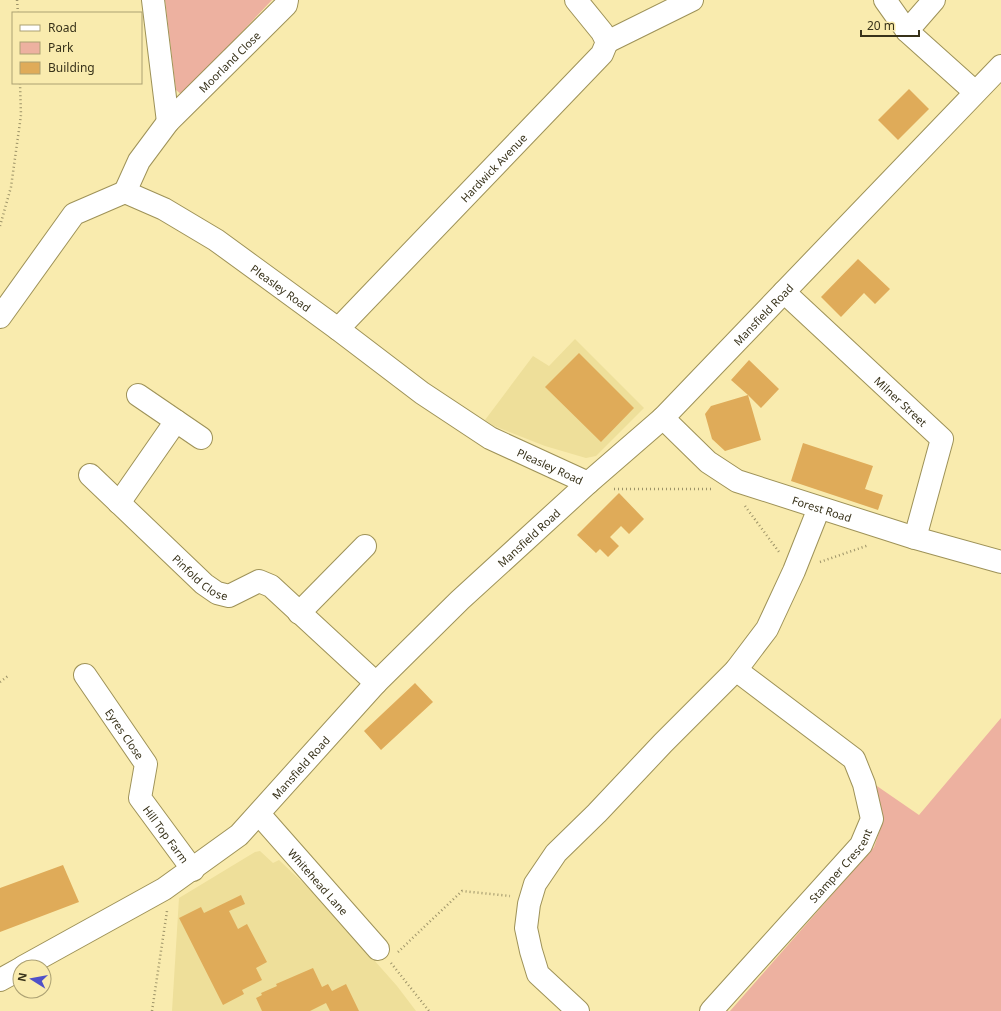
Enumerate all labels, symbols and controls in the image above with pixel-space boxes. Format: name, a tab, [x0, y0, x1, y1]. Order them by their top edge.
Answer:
legend	[12, 12, 142, 84]
scale bar	[861, 12, 919, 38]
text: 20 m	[867, 17, 895, 34]
text: Road	[48, 19, 77, 36]
street label: Moorland Close	[195, 27, 263, 95]
text: Park	[48, 39, 74, 56]
text: Building	[48, 59, 95, 76]
street label: Hardwick Avenue	[457, 130, 530, 205]
street label: Pleasley Road	[248, 261, 314, 314]
street label: Mansfield Road	[730, 280, 796, 348]
street label: Milner Street	[872, 373, 931, 429]
street label: Pleasley Road	[515, 444, 586, 487]
street label: Forest Road	[791, 492, 854, 525]
street label: Mansfield Road	[494, 505, 563, 570]
street label: Pinfold Close	[170, 551, 230, 603]
street label: Eyres Close	[102, 705, 148, 762]
street label: Mansfield Road	[268, 732, 333, 802]
street label: Hill Top Farm	[140, 802, 193, 866]
street label: Stamper Crescent	[805, 826, 875, 905]
street label: Whitehead Lane	[285, 845, 352, 918]
north arrow	[12, 959, 52, 999]
text: N	[13, 971, 30, 983]

